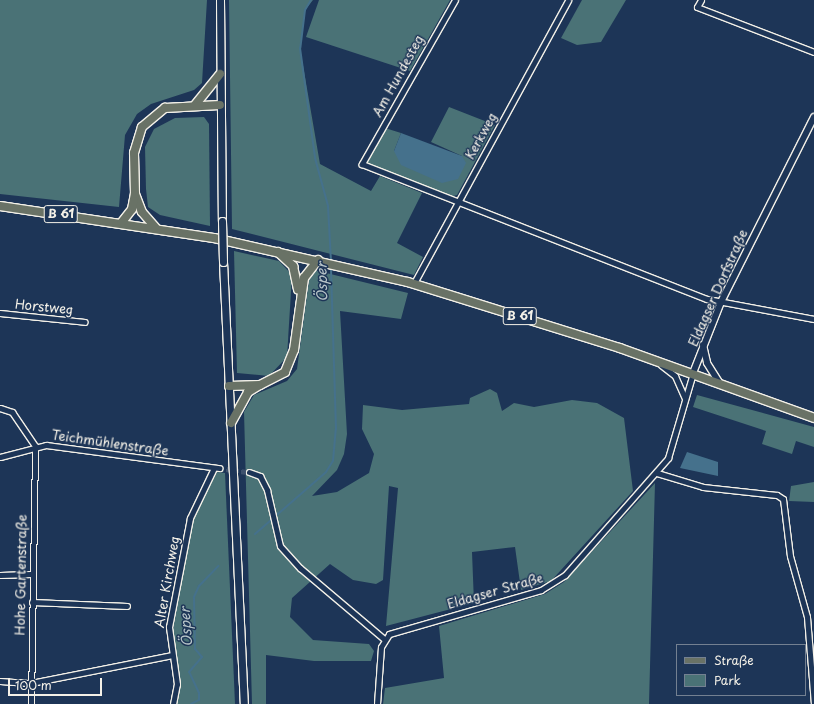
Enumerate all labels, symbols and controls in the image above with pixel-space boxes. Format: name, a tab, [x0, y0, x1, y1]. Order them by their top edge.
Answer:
street label: Am Hundesteg	[369, 32, 427, 120]
street label: Kerkweg	[462, 110, 500, 162]
road number: B 61	[44, 204, 78, 224]
street label: Eldagser Dorfstraße	[685, 227, 751, 349]
water label: Ösper	[313, 262, 331, 302]
street label: Horstweg	[14, 296, 74, 318]
road number: B 61	[503, 306, 537, 326]
street label: Teichmühlenstraße	[50, 427, 170, 459]
street label: Hohe Gartenstraße	[12, 514, 30, 636]
street label: Alter Kirchweg	[151, 535, 183, 629]
street label: Eldagser Straße	[445, 570, 545, 612]
water label: Ösper	[176, 607, 196, 647]
legend	[676, 644, 806, 696]
text: Straße	[714, 651, 754, 669]
scale bar	[10, 670, 104, 696]
text: Park	[714, 671, 741, 689]
text: 100 m	[15, 676, 52, 694]

